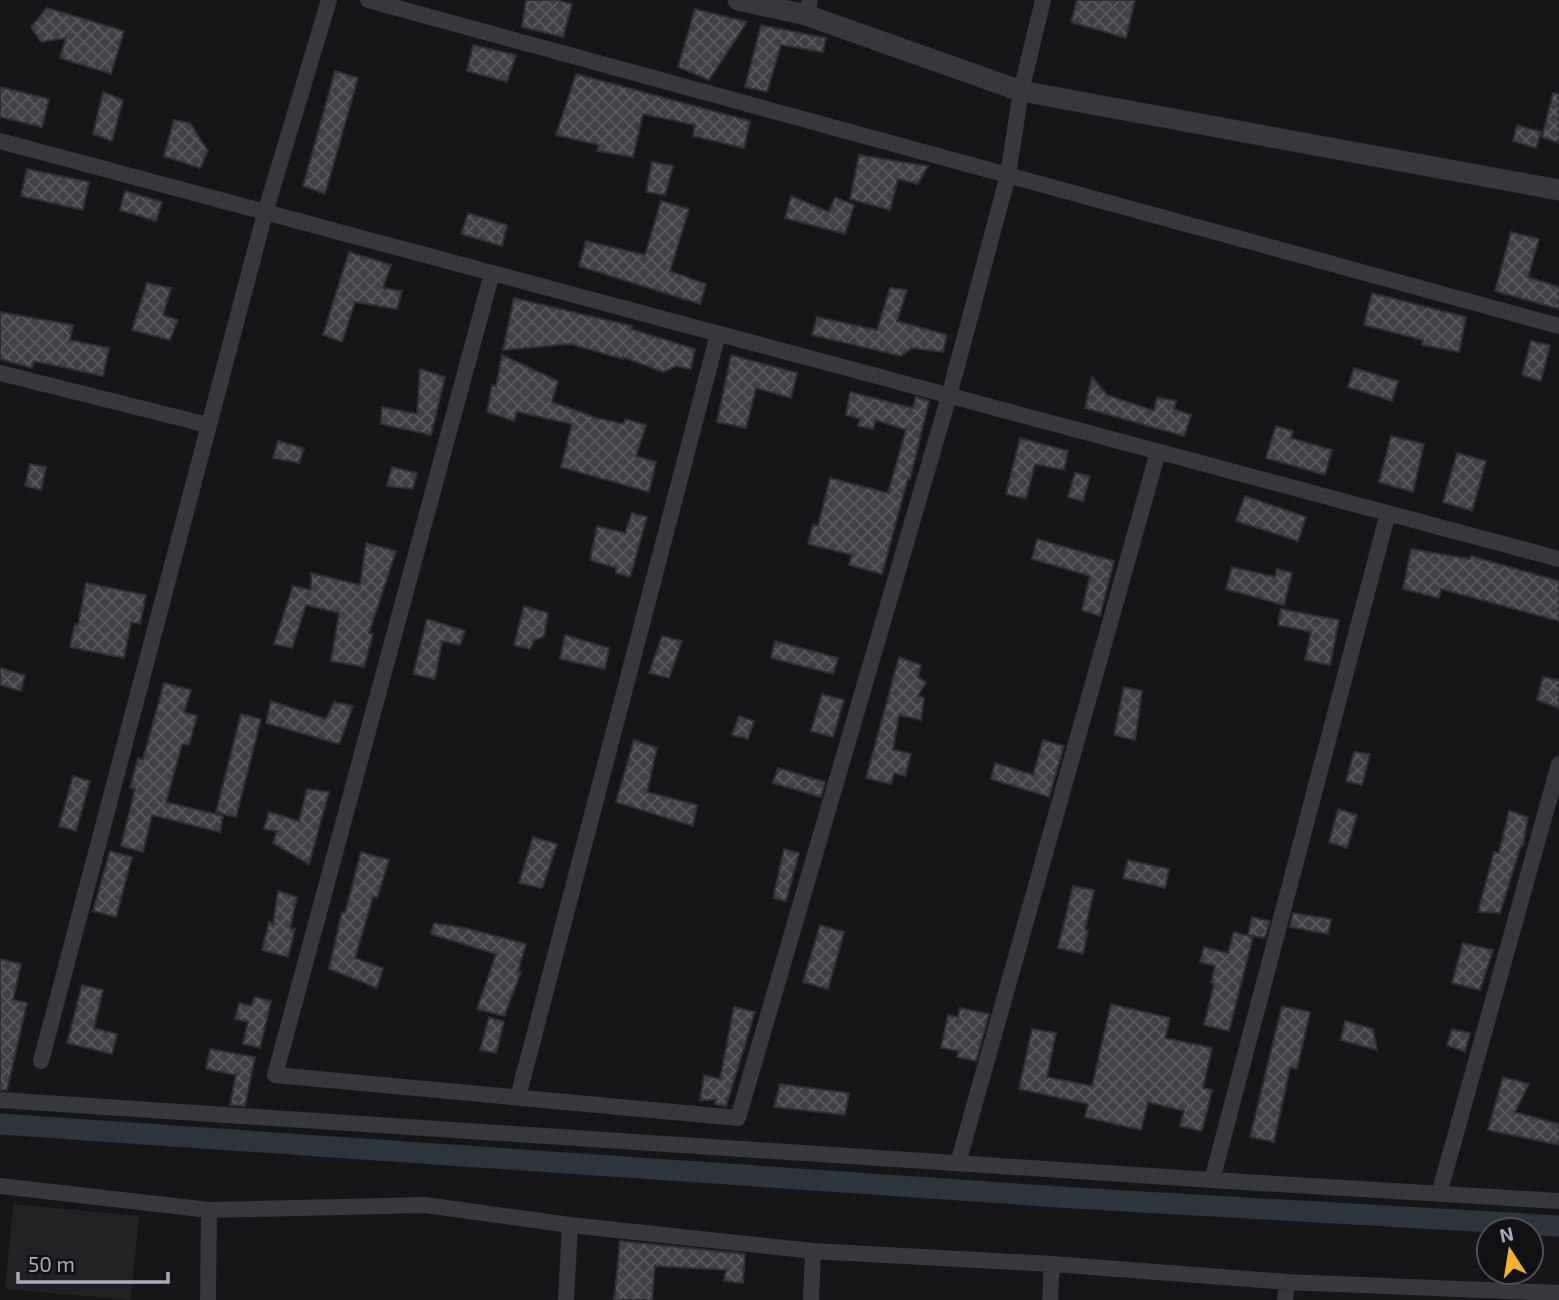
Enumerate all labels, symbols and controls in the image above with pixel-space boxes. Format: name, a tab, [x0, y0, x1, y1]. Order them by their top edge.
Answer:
north arrow	[1475, 1216, 1545, 1286]
text: N	[1497, 1221, 1515, 1247]
scale bar	[18, 1240, 168, 1284]
text: 50 m	[28, 1251, 75, 1276]

